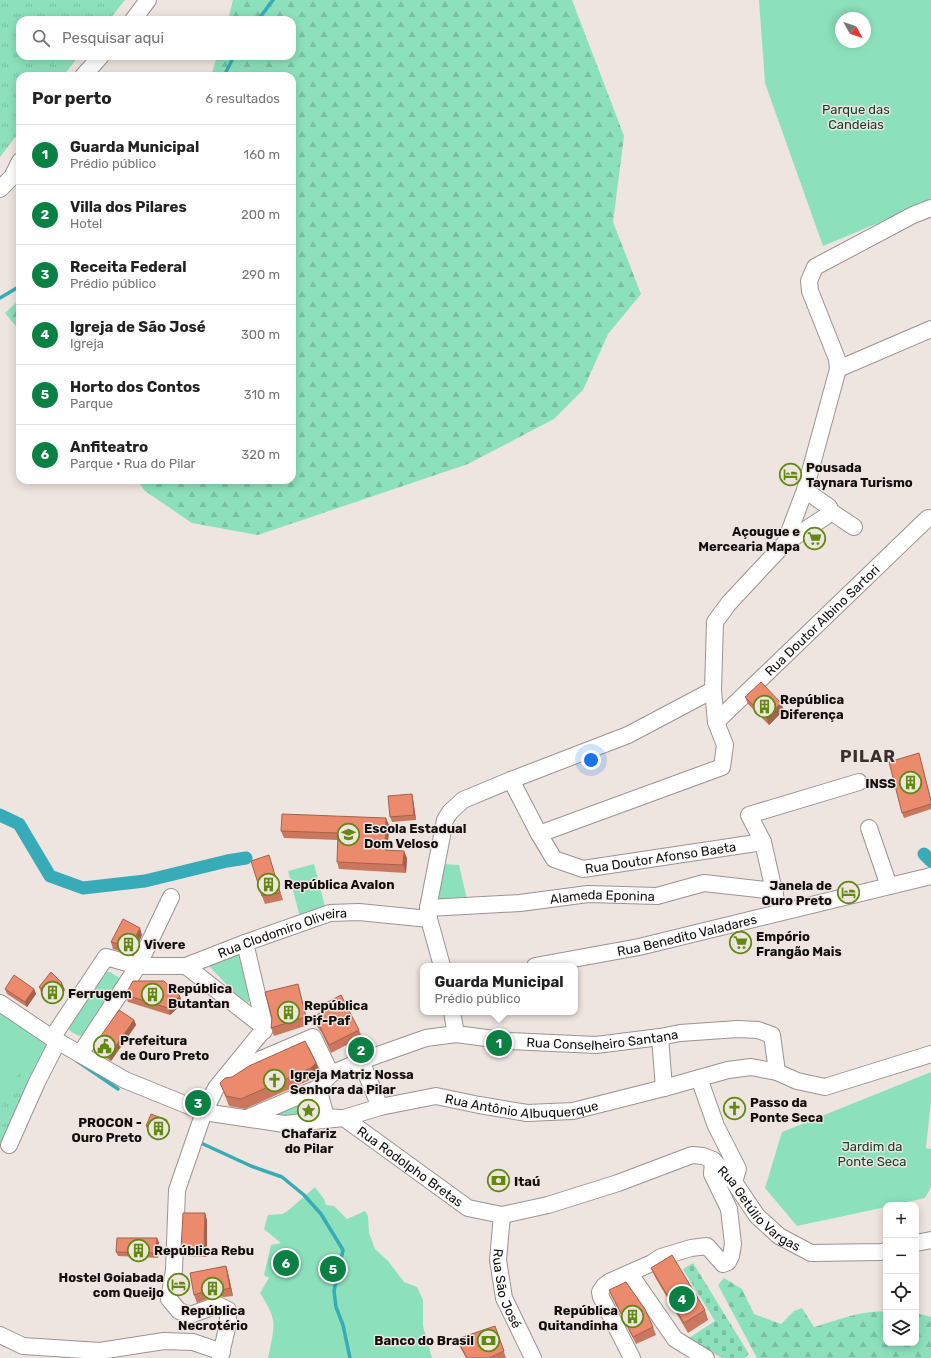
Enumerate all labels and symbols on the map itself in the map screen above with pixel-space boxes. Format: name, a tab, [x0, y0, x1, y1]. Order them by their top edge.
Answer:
north arrow	[835, 12, 871, 48]
park label: Parque das Candeias	[822, 102, 890, 132]
place label: Pousada Taynara Turismo	[806, 460, 913, 490]
hotel icon: Pousada Taynara Turismo	[778, 461, 804, 487]
place label: Açougue e Mercearia Mapa	[698, 524, 800, 554]
supermarket icon: Açougue e Mercearia Mapa	[802, 525, 828, 551]
street label: Rua Doutor Albino Sartori	[762, 562, 883, 679]
place label: República Diferença	[780, 692, 844, 722]
building icon: República Diferença	[751, 693, 777, 719]
district label: PILAR	[840, 746, 896, 766]
your location	[581, 750, 601, 770]
building icon: INSS	[898, 770, 924, 796]
place label: INSS	[865, 776, 896, 791]
place label: Escola Estadual Dom Veloso	[364, 821, 466, 851]
school or university icon: Escola Estadual Dom Veloso	[336, 822, 362, 848]
street label: Rua Doutor Afonso Baeta	[584, 839, 737, 877]
building icon: República Avalon	[255, 871, 281, 897]
place label: República Avalon	[284, 877, 395, 892]
place label: Janela de Ouro Preto	[762, 878, 832, 908]
hotel icon: Janela de Ouro Preto	[835, 879, 861, 905]
street label: Alameda Eponina	[549, 887, 655, 907]
street label: Rua Clodomiro Oliveira	[216, 905, 347, 961]
street label: Rua Benedito Valadares	[616, 912, 759, 959]
place label: Empório Frangão Mais	[756, 929, 842, 959]
supermarket icon: Empório Frangão Mais	[728, 930, 754, 956]
building icon: Vivere	[115, 931, 141, 957]
place label: Vivere	[144, 937, 186, 952]
building icon: Ferrugem	[40, 980, 66, 1006]
place label: República Butantan	[168, 981, 232, 1011]
building icon: República Butantan	[140, 982, 166, 1008]
place label: Ferrugem	[68, 986, 132, 1001]
place label: República Pif-Paf	[304, 998, 368, 1028]
building icon: República Pif-Paf	[275, 999, 301, 1025]
street label: Rua Conselheiro Santana	[526, 1027, 679, 1053]
pin: 1	[486, 1028, 512, 1058]
place label: Prefeitura de Ouro Preto	[120, 1033, 209, 1063]
public building icon: Prefeitura de Ouro Preto	[92, 1034, 118, 1060]
pin: 2	[348, 1035, 374, 1065]
place label: Igreja Matriz Nossa Senhora da Pilar	[290, 1067, 414, 1097]
church icon: Igreja Matriz Nossa Senhora da Pilar	[261, 1068, 287, 1094]
pin: 3	[185, 1088, 211, 1118]
street label: Rua Antônio Albuquerque	[444, 1091, 600, 1121]
place label: Passo da Ponte Seca	[750, 1095, 823, 1125]
church icon: Passo da Ponte Seca	[721, 1096, 747, 1122]
place icon: Chafariz do Pilar	[296, 1098, 322, 1124]
place label: PROCON - Ouro Preto	[72, 1115, 142, 1145]
building icon: PROCON - Ouro Preto	[145, 1116, 171, 1142]
street label: Rua Rodolpho Bretas	[354, 1123, 466, 1210]
place label: Chafariz do Pilar	[281, 1126, 337, 1156]
park label: Jardim da Ponte Seca	[838, 1139, 906, 1169]
street label: Rua Getúlio Vargas	[715, 1163, 803, 1254]
bank icon: Itaú	[485, 1168, 511, 1194]
place label: Itaú	[514, 1174, 540, 1189]
building icon: República Rebu	[125, 1237, 151, 1263]
place label: República Rebu	[154, 1243, 254, 1258]
pin: 6	[273, 1248, 299, 1278]
street label: Rua São José	[490, 1248, 524, 1331]
pin: 5	[320, 1254, 346, 1284]
place label: Hostel Goiabada com Queijo	[58, 1270, 164, 1300]
hotel icon: Hostel Goiabada com Queijo	[166, 1271, 192, 1297]
building icon: República Necrotério	[200, 1275, 226, 1301]
pin: 4	[669, 1284, 695, 1314]
place label: República Necrotério	[178, 1303, 248, 1333]
place label: República Quitandinha	[538, 1303, 618, 1333]
building icon: República Quitandinha	[620, 1304, 646, 1330]
bank icon: Banco do Brasil	[476, 1327, 502, 1353]
place label: Banco do Brasil	[374, 1333, 474, 1348]

